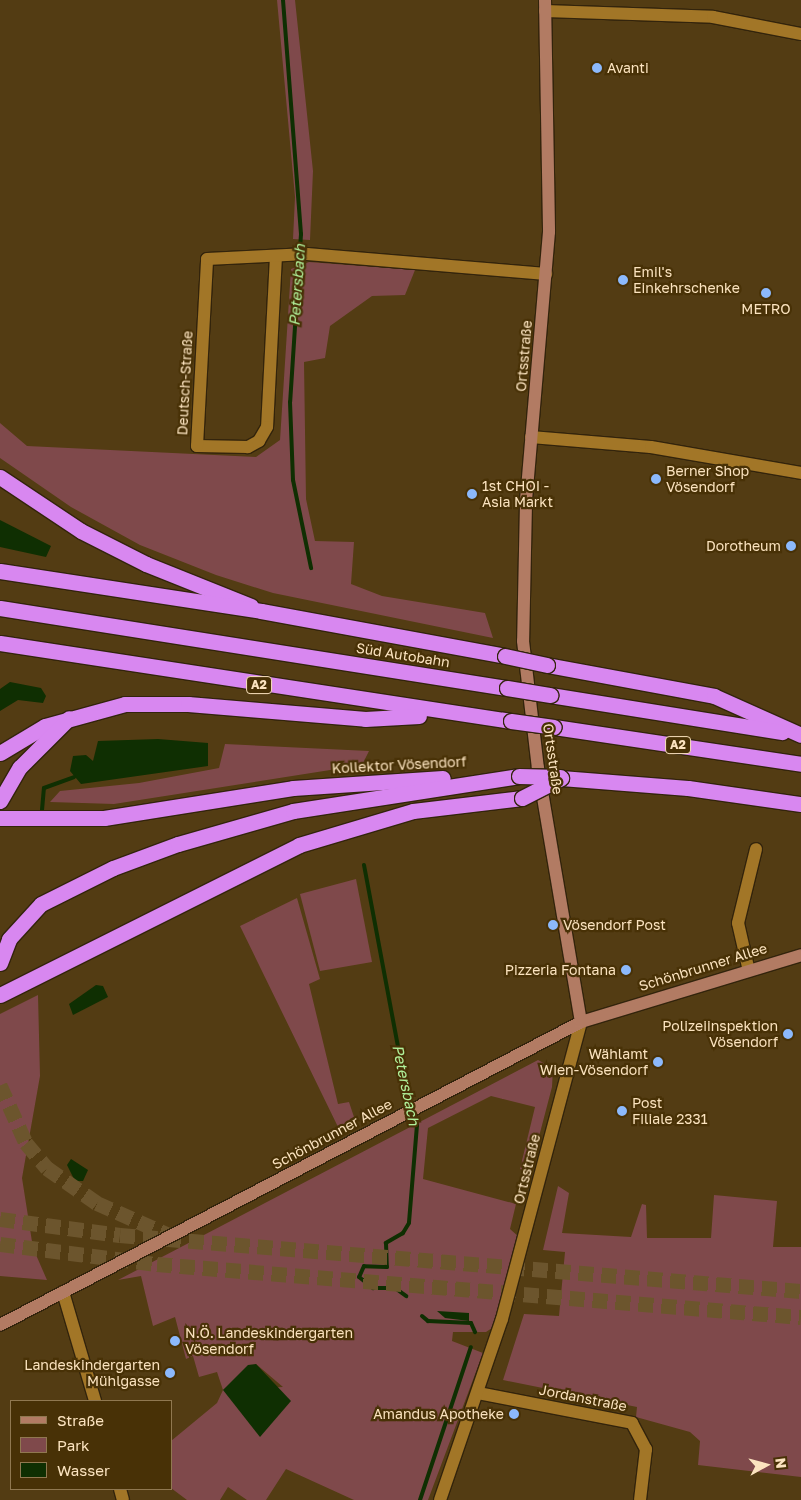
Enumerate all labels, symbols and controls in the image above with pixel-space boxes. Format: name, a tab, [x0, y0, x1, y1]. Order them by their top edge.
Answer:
place label: Avanti	[607, 60, 649, 76]
marker: Avanti	[591, 62, 603, 74]
water label: Petersbach	[285, 243, 309, 327]
place label: Emil's Einkehrschenke	[633, 264, 740, 296]
marker: Emil's Einkehrschenke	[617, 274, 629, 286]
marker: METRO	[760, 287, 772, 299]
place label: METRO	[741, 301, 791, 317]
street label: Ortsstraße	[513, 320, 535, 392]
street label: Deutsch-Straße	[174, 330, 196, 436]
place label: Berner Shop Vösendorf	[666, 463, 749, 496]
marker: Berner Shop Vösendorf	[650, 473, 662, 485]
place label: 1st CHOI - Asia Markt	[482, 478, 553, 511]
marker: 1st CHOI - Asia Markt	[466, 488, 478, 500]
place label: Dorotheum	[706, 538, 781, 554]
marker: Dorotheum	[785, 540, 797, 552]
street label: Süd Autobahn	[355, 639, 451, 671]
road number: A2	[245, 676, 273, 694]
street label: Ortsstraße	[540, 722, 566, 796]
road number: A2	[664, 736, 692, 754]
street label: Kollektor Vösendorf	[331, 753, 467, 777]
place label: Vösendorf Post	[563, 917, 666, 933]
marker: Vösendorf Post	[547, 919, 559, 931]
street label: Schönbrunner Allee	[637, 939, 769, 995]
place label: Pizzeria Fontana	[505, 962, 616, 978]
marker: Pizzeria Fontana	[620, 964, 632, 976]
place label: Polizeiinspektion Vösendorf	[662, 1018, 778, 1050]
marker: Polizeiinspektion Vösendorf	[782, 1028, 794, 1040]
water label: Petersbach	[389, 1043, 423, 1127]
place label: Wählamt Wien-Vösendorf	[540, 1046, 648, 1078]
marker: Wählamt Wien-Vösendorf	[652, 1056, 664, 1068]
street label: Schönbrunner Allee	[269, 1095, 395, 1173]
place label: Post Filiale 2331	[632, 1095, 707, 1128]
marker: Post Filiale 2331	[616, 1105, 628, 1117]
street label: Ortsstraße	[510, 1132, 544, 1206]
place label: N.Ö. Landeskindergarten Vösendorf	[185, 1325, 353, 1358]
marker: N.Ö. Landeskindergarten Vösendorf	[169, 1335, 181, 1347]
place label: Landeskindergarten Mühlgasse	[24, 1357, 160, 1390]
marker: Landeskindergarten Mühlgasse	[164, 1367, 176, 1379]
street label: Jordanstraße	[538, 1381, 628, 1415]
legend	[10, 1400, 172, 1490]
place label: Amandus Apotheke	[373, 1406, 504, 1422]
marker: Amandus Apotheke	[508, 1408, 520, 1420]
text: Straße	[57, 1411, 104, 1429]
text: Park	[57, 1436, 89, 1454]
north arrow	[741, 1440, 791, 1490]
text: N	[772, 1457, 790, 1469]
text: Wasser	[57, 1461, 110, 1479]

